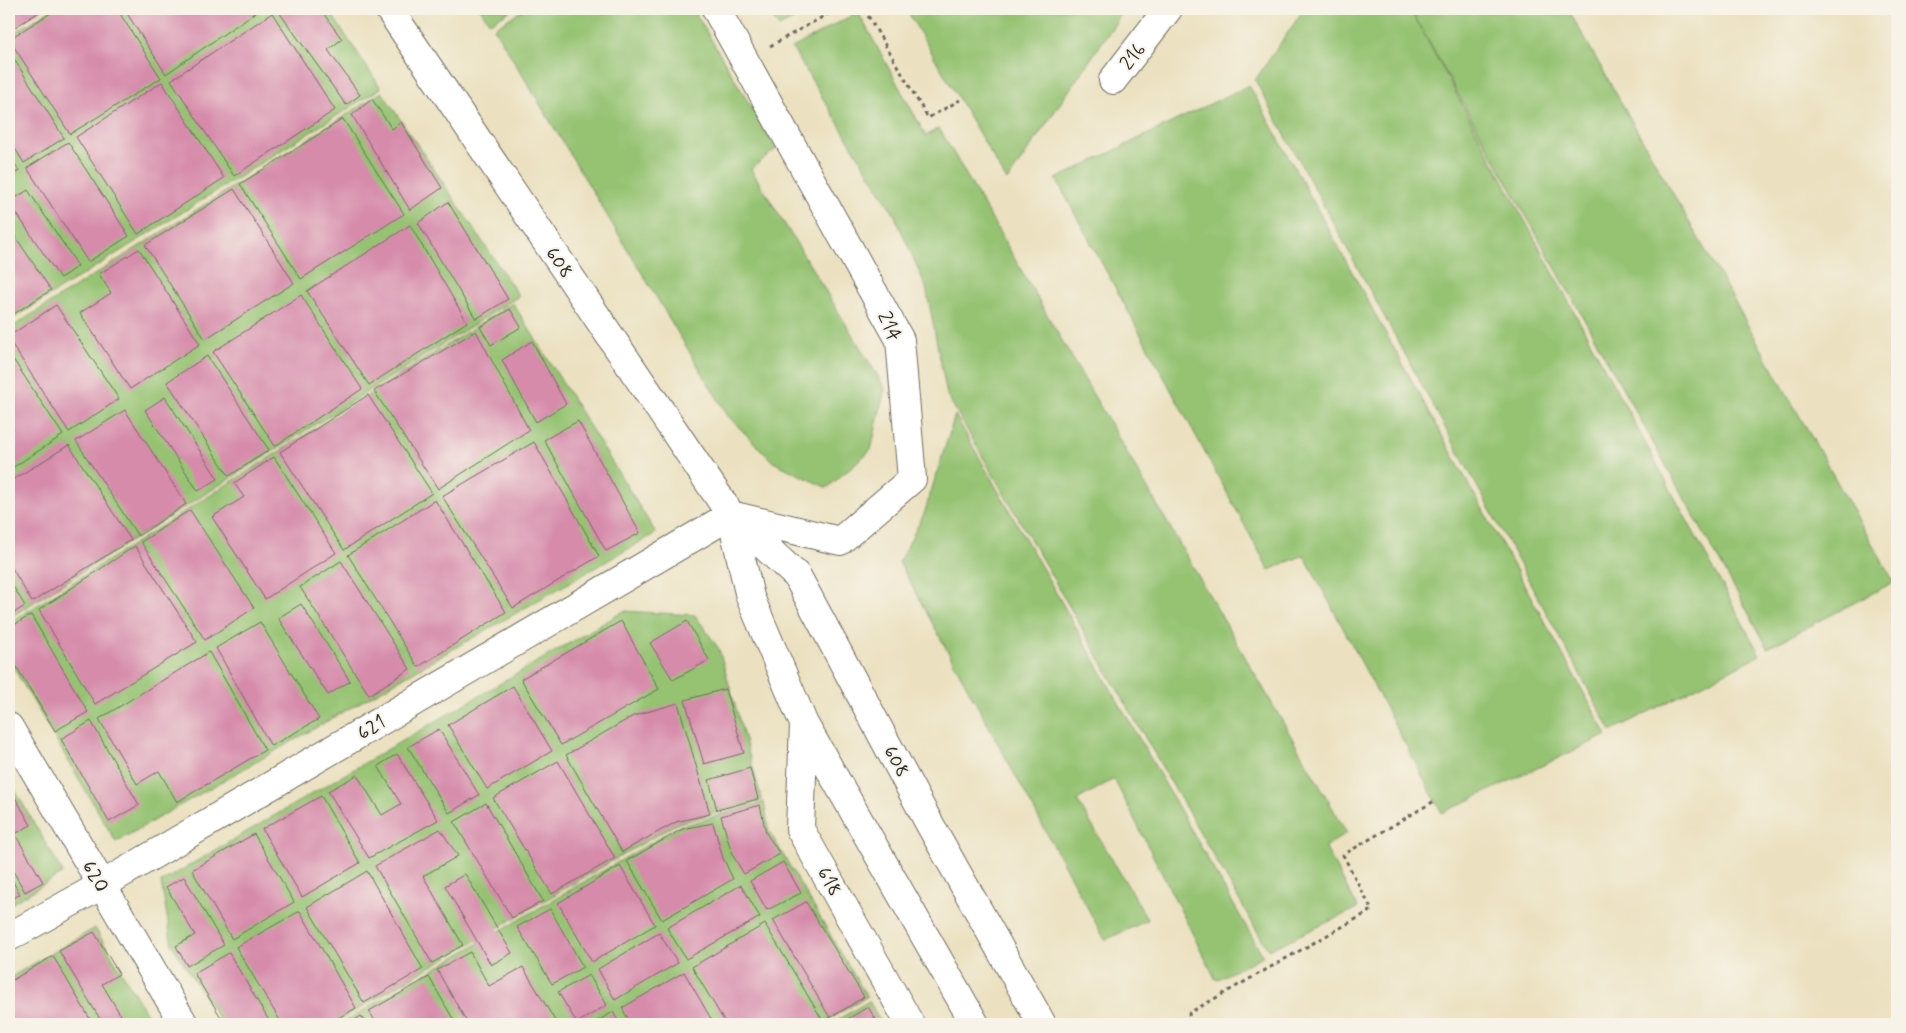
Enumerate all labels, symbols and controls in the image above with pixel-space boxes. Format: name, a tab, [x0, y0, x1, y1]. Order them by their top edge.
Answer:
street label: 216	[1114, 38, 1152, 76]
street label: 608	[538, 242, 579, 284]
street label: 214	[870, 307, 907, 346]
street label: 621	[353, 709, 391, 747]
street label: 608	[876, 741, 915, 782]
street label: 620	[75, 856, 115, 898]
street label: 618	[810, 862, 848, 901]

